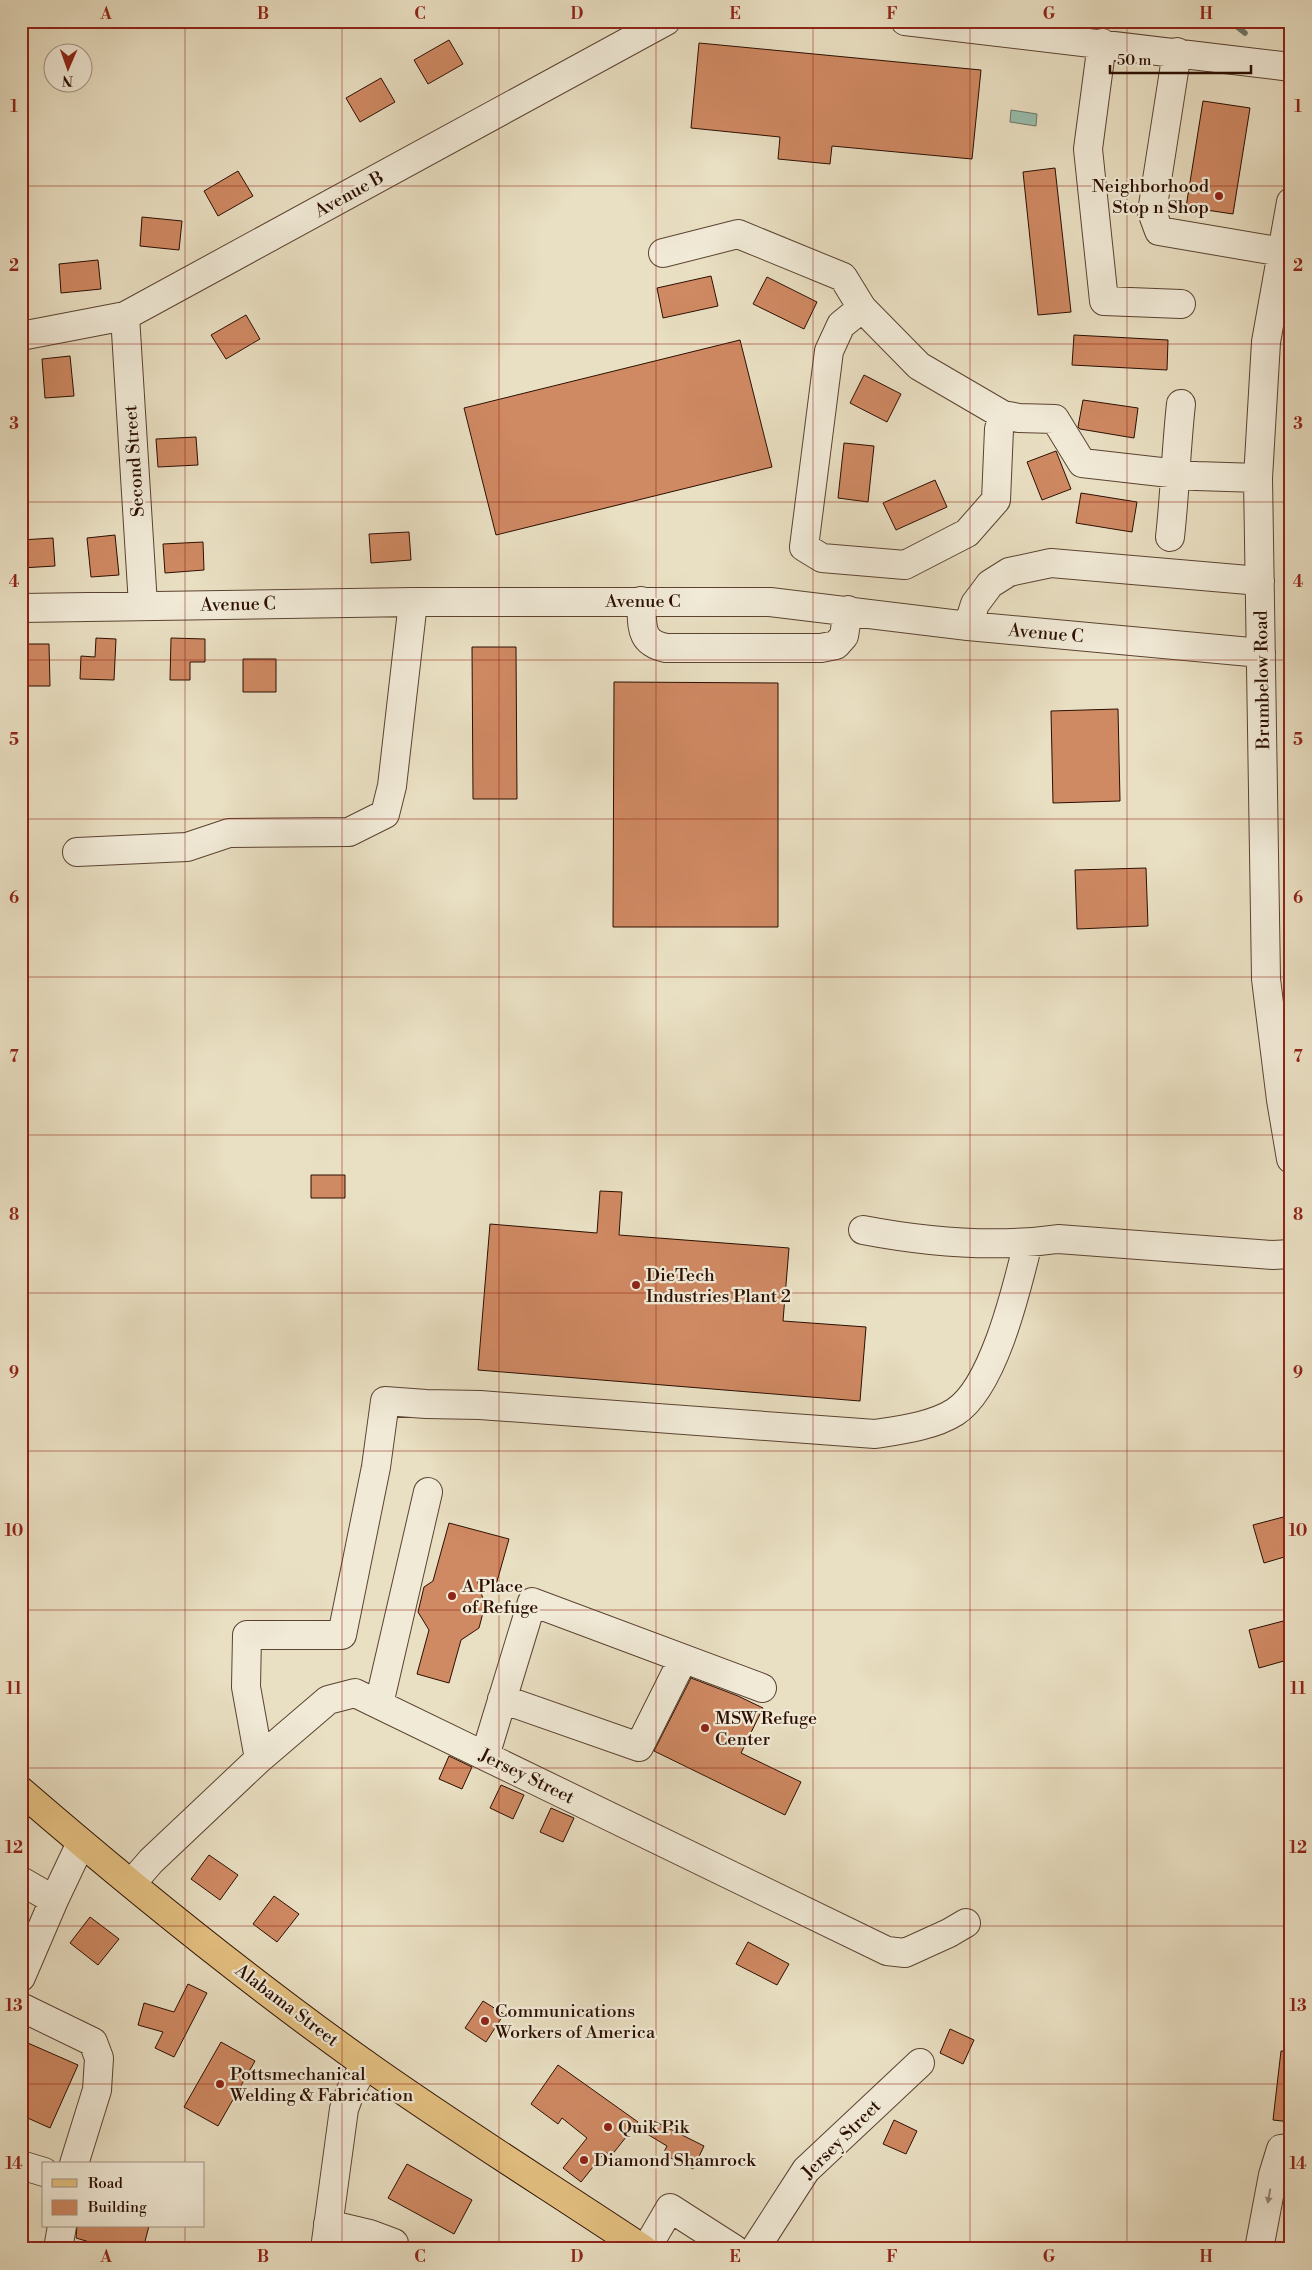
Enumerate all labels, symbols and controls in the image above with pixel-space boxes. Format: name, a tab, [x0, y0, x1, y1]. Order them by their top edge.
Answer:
text: A	[99, 4, 112, 24]
text: B	[257, 4, 269, 24]
text: C	[414, 4, 426, 24]
text: D	[571, 4, 584, 24]
text: E	[729, 4, 741, 24]
text: F	[886, 4, 898, 24]
text: G	[1043, 4, 1056, 24]
text: H	[1199, 4, 1213, 24]
north arrow	[42, 42, 92, 92]
scale bar	[1110, 42, 1251, 74]
text: 50 m	[1117, 51, 1151, 70]
text: N	[62, 71, 73, 89]
text: 1	[10, 97, 18, 117]
text: 1	[1294, 97, 1302, 117]
street label: Avenue B	[310, 166, 388, 223]
place label: Neighborhood Stop n Shop	[1092, 175, 1210, 219]
marker: Neighborhood Stop n Shop	[1213, 190, 1225, 202]
text: 2	[9, 256, 19, 276]
text: 2	[1293, 256, 1303, 276]
street label: Second Street	[119, 404, 150, 518]
text: 3	[9, 414, 19, 434]
text: 3	[1293, 414, 1303, 434]
text: 4	[9, 572, 20, 592]
text: 4	[1293, 572, 1304, 592]
street label: Avenue C	[604, 590, 681, 613]
street label: Avenue C	[199, 592, 276, 617]
street label: Brumbelow Road	[1250, 609, 1275, 751]
street label: Avenue C	[1006, 619, 1085, 648]
text: 5	[9, 730, 19, 750]
text: 5	[1293, 730, 1303, 750]
text: 6	[9, 888, 19, 908]
text: 6	[1293, 888, 1303, 908]
text: 7	[9, 1047, 19, 1067]
text: 7	[1293, 1047, 1303, 1067]
text: 8	[9, 1205, 19, 1225]
text: 8	[1293, 1205, 1303, 1225]
place label: DieTech Industries Plant 2	[646, 1264, 791, 1308]
marker: DieTech Industries Plant 2	[630, 1279, 642, 1291]
text: 9	[9, 1363, 19, 1383]
text: 9	[1293, 1363, 1303, 1383]
text: 10	[5, 1521, 23, 1541]
text: 10	[1289, 1521, 1307, 1541]
place label: A Place of Refuge	[461, 1575, 538, 1619]
marker: A Place of Refuge	[446, 1590, 458, 1602]
text: 11	[6, 1679, 22, 1699]
text: 11	[1290, 1679, 1306, 1699]
place label: MSW Refuge Center	[715, 1707, 817, 1751]
marker: MSW Refuge Center	[699, 1722, 711, 1734]
street label: Jersey Street	[475, 1743, 579, 1810]
text: 12	[5, 1838, 23, 1858]
text: 12	[1289, 1838, 1307, 1858]
street label: Alabama Street	[230, 1958, 343, 2052]
text: 13	[5, 1996, 23, 2016]
text: 13	[1289, 1996, 1307, 2016]
place label: Communications Workers of America	[494, 2000, 656, 2044]
marker: Communications Workers of America	[479, 2015, 491, 2027]
place label: Pottsmechanical Welding & Fabrication	[229, 2063, 413, 2107]
marker: Pottsmechanical Welding & Fabrication	[214, 2078, 226, 2090]
street label: Jersey Street	[796, 2094, 886, 2185]
place label: Quik Pik	[618, 2116, 691, 2139]
marker: Quik Pik	[602, 2121, 614, 2133]
place label: Diamond Shamrock	[594, 2149, 757, 2172]
text: 14	[5, 2154, 23, 2174]
marker: Diamond Shamrock	[578, 2154, 590, 2166]
text: 14	[1289, 2154, 1307, 2174]
legend	[42, 2162, 205, 2228]
text: Road	[88, 2174, 123, 2193]
one-way arrow	[1264, 2188, 1272, 2204]
text: Building	[87, 2198, 147, 2217]
text: A	[99, 2247, 112, 2267]
text: B	[257, 2247, 269, 2267]
text: C	[414, 2247, 426, 2267]
text: D	[571, 2247, 584, 2267]
text: E	[729, 2247, 741, 2267]
text: F	[886, 2247, 898, 2267]
text: G	[1043, 2247, 1056, 2267]
text: H	[1199, 2247, 1213, 2267]

